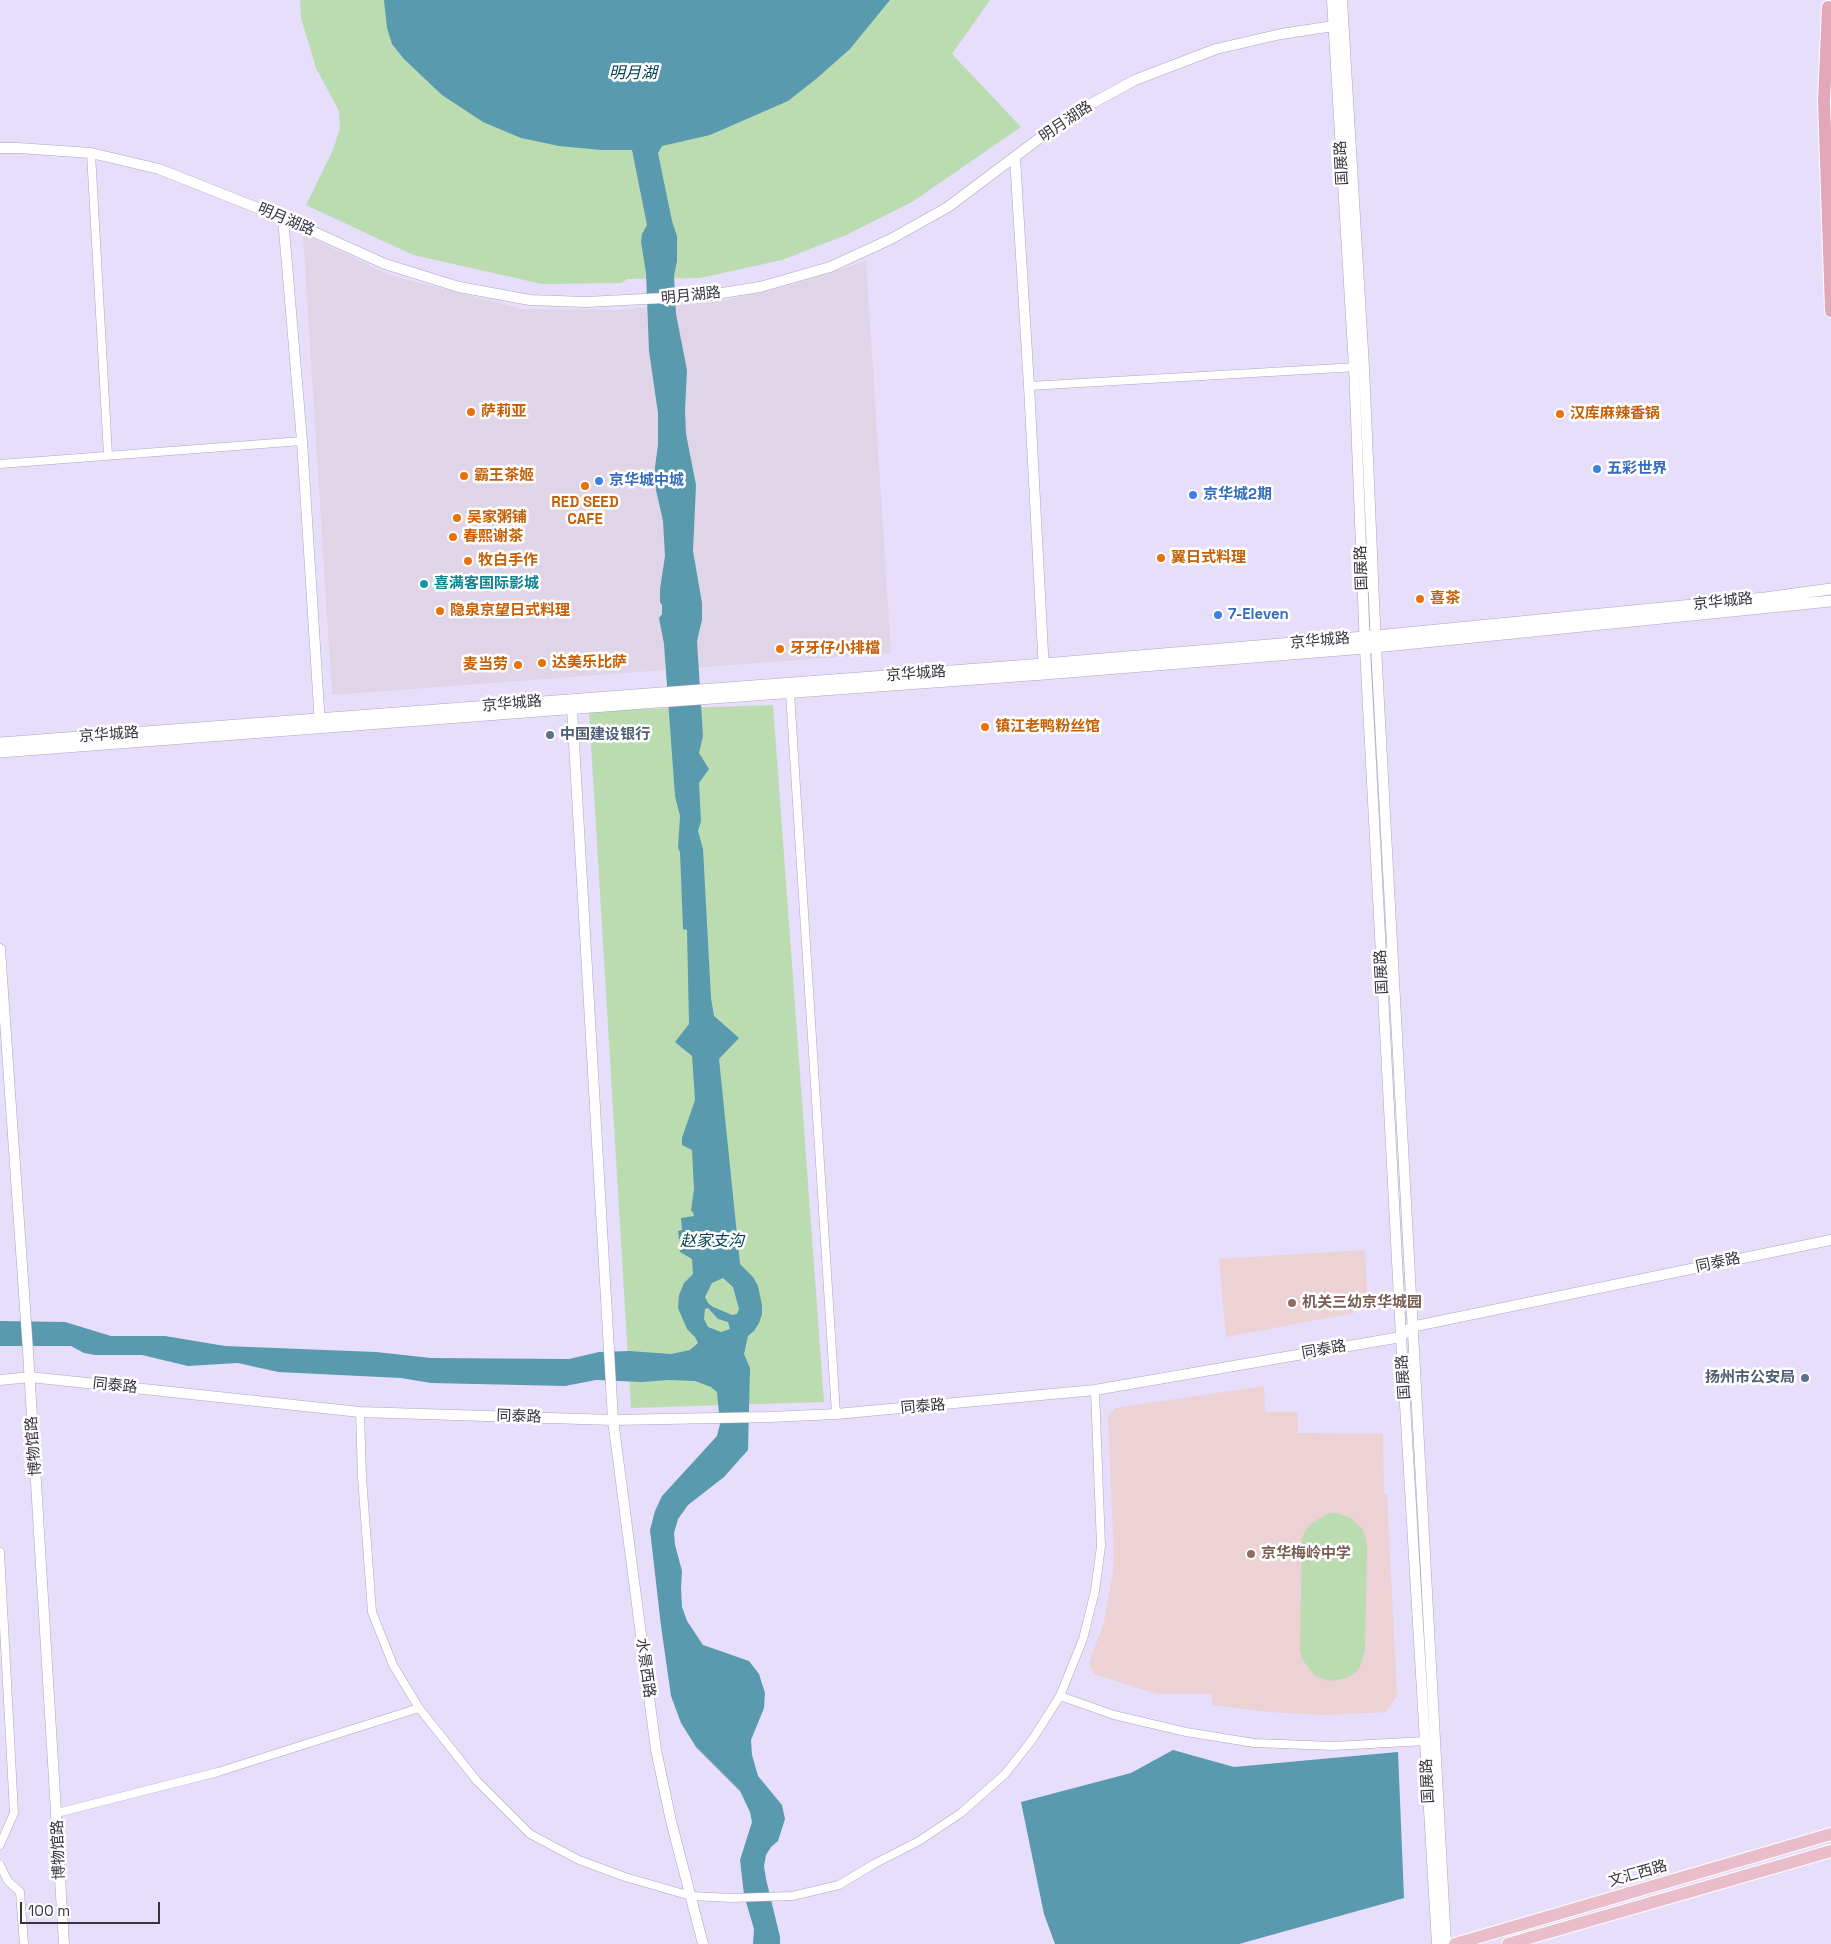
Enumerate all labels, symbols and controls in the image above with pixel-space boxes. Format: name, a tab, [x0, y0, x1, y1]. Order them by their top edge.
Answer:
water label: 明月湖	[609, 64, 657, 84]
street label: 明月湖路	[1036, 98, 1096, 146]
street label: 国展路	[1332, 140, 1352, 186]
street label: 明月湖路	[255, 200, 317, 240]
street label: 明月湖路	[660, 284, 722, 308]
place label: 萨莉亚	[481, 403, 526, 421]
place label: 汉库麻辣香锅	[1570, 405, 1660, 423]
marker: 萨莉亚	[465, 406, 477, 418]
marker: 汉库麻辣香锅	[1554, 408, 1566, 420]
place label: 五彩世界	[1607, 460, 1667, 478]
marker: 五彩世界	[1591, 463, 1603, 475]
place label: 霸王茶姬	[474, 467, 534, 485]
marker: 霸王茶姬	[458, 470, 470, 482]
place label: 京华城中城	[609, 472, 684, 490]
marker: 京华城中城	[593, 475, 605, 487]
marker: RED SEED CAFE	[579, 480, 591, 492]
place label: 京华城2期	[1203, 486, 1272, 504]
marker: 京华城2期	[1187, 489, 1199, 501]
place label: RED SEED CAFE	[551, 494, 619, 529]
place label: 吴家粥铺	[467, 509, 527, 527]
marker: 吴家粥铺	[451, 512, 463, 524]
place label: 春熙谢茶	[463, 528, 523, 546]
marker: 春熙谢茶	[447, 531, 459, 543]
street label: 国展路	[1352, 545, 1372, 591]
place label: 翼日式料理	[1171, 549, 1246, 567]
place label: 牧白手作	[478, 552, 538, 570]
marker: 翼日式料理	[1155, 552, 1167, 564]
marker: 牧白手作	[462, 555, 474, 567]
place label: 喜满客国际影城	[434, 575, 539, 593]
marker: 喜满客国际影城	[418, 578, 430, 590]
place label: 喜茶	[1430, 590, 1460, 608]
street label: 京华城路	[1692, 590, 1754, 614]
marker: 喜茶	[1414, 593, 1426, 605]
place label: 隐泉京望日式料理	[450, 602, 570, 620]
marker: 隐泉京望日式料理	[434, 605, 446, 617]
place label: 7-Eleven	[1228, 606, 1289, 624]
marker: 7-Eleven	[1212, 609, 1224, 621]
street label: 京华城路	[1289, 629, 1351, 653]
place label: 牙牙仔小排檔	[790, 640, 880, 658]
marker: 牙牙仔小排檔	[774, 643, 786, 655]
place label: 达美乐比萨	[552, 654, 627, 672]
place label: 麦当劳	[463, 656, 508, 674]
marker: 达美乐比萨	[536, 657, 548, 669]
marker: 麦当劳	[512, 659, 524, 671]
street label: 京华城路	[885, 663, 947, 685]
street label: 京华城路	[481, 692, 543, 716]
place label: 镇江老鸭粉丝馆	[995, 718, 1100, 736]
marker: 镇江老鸭粉丝馆	[979, 721, 991, 733]
street label: 京华城路	[78, 724, 140, 746]
place label: 中国建设银行	[560, 726, 650, 744]
marker: 中国建设银行	[544, 729, 556, 741]
street label: 国展路	[1372, 949, 1392, 995]
water label: 赵家支沟	[680, 1232, 744, 1252]
street label: 同泰路	[1694, 1250, 1742, 1276]
place label: 机关三幼京华城园	[1302, 1294, 1422, 1312]
marker: 机关三幼京华城园	[1286, 1297, 1298, 1309]
street label: 同泰路	[1300, 1337, 1348, 1363]
street label: 国展路	[1393, 1354, 1415, 1400]
place label: 扬州市公安局	[1705, 1369, 1795, 1387]
marker: 扬州市公安局	[1799, 1372, 1811, 1384]
street label: 同泰路	[92, 1375, 138, 1397]
street label: 同泰路	[900, 1396, 946, 1418]
street label: 同泰路	[496, 1407, 542, 1427]
street label: 博物馆路	[23, 1415, 45, 1477]
place label: 京华梅岭中学	[1261, 1545, 1351, 1563]
marker: 京华梅岭中学	[1245, 1548, 1257, 1560]
street label: 水景西路	[632, 1637, 658, 1699]
street label: 国展路	[1418, 1758, 1438, 1804]
street label: 博物馆路	[49, 1820, 69, 1880]
street label: 文汇西路	[1607, 1857, 1669, 1891]
scale bar	[22, 1892, 162, 1924]
text: 100 m	[28, 1901, 70, 1920]

